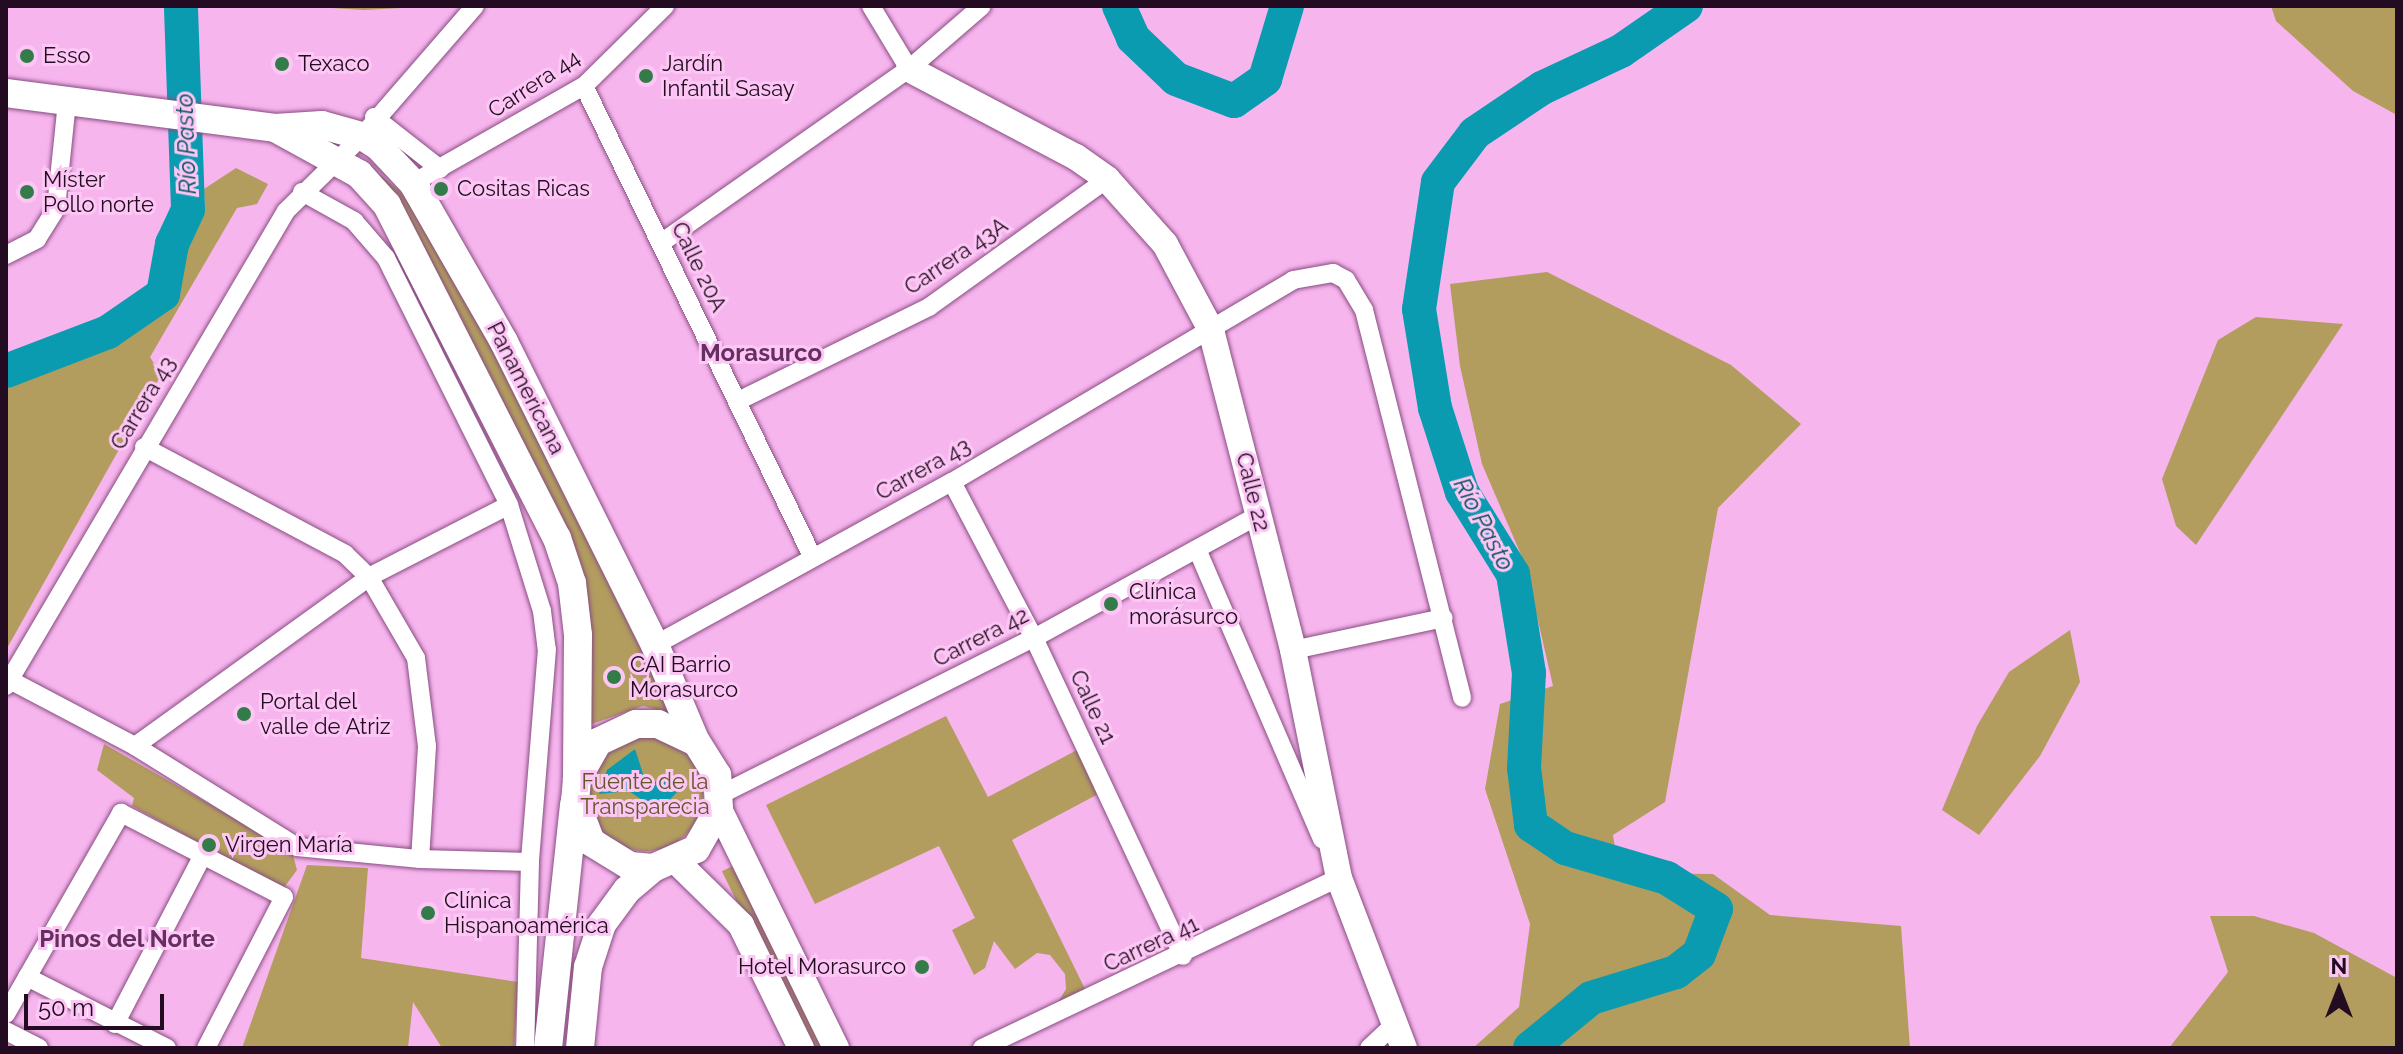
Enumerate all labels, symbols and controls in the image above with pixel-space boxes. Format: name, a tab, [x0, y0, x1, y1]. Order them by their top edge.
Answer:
place label: Esso	[43, 43, 91, 69]
street label: Carrera 44	[483, 45, 585, 123]
marker: Esso	[18, 47, 36, 65]
place label: Jardín Infantil Sasay	[662, 50, 795, 102]
place label: Texaco	[298, 51, 369, 77]
marker: Texaco	[273, 55, 291, 73]
marker: Jardín Infantil Sasay	[637, 67, 655, 85]
water label: Río Pasto	[170, 93, 202, 195]
place label: Míster Pollo norte	[43, 166, 154, 218]
place label: Cositas Ricas	[457, 176, 590, 202]
marker: Cositas Ricas	[432, 180, 450, 198]
marker: Míster Pollo norte	[18, 183, 36, 201]
street label: Carrera 43A	[899, 212, 1013, 300]
street label: Calle 20A	[666, 218, 732, 316]
street label: Panamericana	[481, 317, 571, 459]
district label: Morasurco	[700, 339, 822, 367]
street label: Carrera 43	[105, 352, 181, 454]
street label: Carrera 43	[871, 432, 975, 506]
street label: Calle 22	[1230, 450, 1276, 534]
water label: Río Pasto	[1448, 473, 1520, 575]
place label: Clínica morásurco	[1129, 578, 1238, 630]
marker: Clínica morásurco	[1100, 593, 1122, 615]
street label: Carrera 42	[929, 602, 1033, 672]
place label: CAI Barrio Morasurco	[630, 651, 738, 702]
street label: Calle 21	[1064, 666, 1122, 748]
marker: CAI Barrio Morasurco	[605, 668, 623, 686]
place label: Portal del valle de Atriz	[260, 688, 391, 740]
marker: Portal del valle de Atriz	[235, 705, 253, 723]
park label: Fuente de la Transparecia	[580, 768, 710, 820]
place label: Virgen María	[225, 832, 353, 858]
marker: Virgen María	[200, 836, 218, 854]
place label: Clínica Hispanoamérica	[444, 887, 609, 938]
marker: Clínica Hispanoamérica	[419, 904, 437, 922]
street label: Carrera 41	[1099, 911, 1203, 977]
district label: Pinos del Norte	[39, 925, 215, 953]
north arrow	[2299, 950, 2379, 1030]
text: N	[2331, 953, 2347, 979]
place label: Hotel Morasurco	[737, 954, 906, 980]
marker: Hotel Morasurco	[913, 958, 931, 976]
scale bar	[28, 978, 168, 1028]
text: 50 m	[38, 993, 94, 1022]

